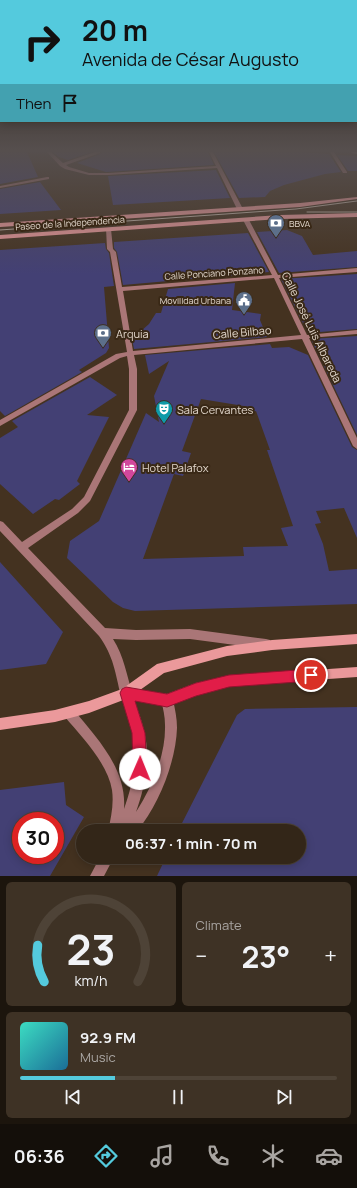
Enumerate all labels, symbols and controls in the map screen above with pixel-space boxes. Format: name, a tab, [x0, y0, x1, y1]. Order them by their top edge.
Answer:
text: 20 m	[82, 11, 148, 49]
icon: right	[16, 16, 68, 68]
text: Avenida de César Augusto	[82, 47, 299, 71]
icon: arrive	[59, 92, 81, 114]
text: Then	[16, 93, 51, 114]
street label: Paseo de la Independencia	[15, 213, 125, 233]
bank icon: BBVA	[266, 213, 286, 238]
place label: BBVA	[289, 217, 311, 230]
street label: Calle Ponciano Ponzano	[164, 263, 264, 283]
street label: Calle José Luis Albareda	[279, 269, 345, 385]
public building icon: Movilidad Urbana	[234, 290, 254, 315]
place label: Movilidad Urbana	[160, 294, 231, 307]
street label: Calle Bilbao	[212, 322, 272, 342]
bank icon: Arquia	[93, 323, 113, 348]
place label: Arquia	[116, 326, 149, 341]
theatre icon: Sala Cervantes	[154, 399, 174, 424]
place label: Sala Cervantes	[177, 402, 254, 417]
hotel icon: Hotel Palafox	[119, 457, 139, 482]
place label: Hotel Palafox	[142, 460, 209, 475]
pin	[294, 658, 328, 692]
icon: arrive	[300, 664, 322, 686]
position arrow	[119, 748, 161, 790]
speed limit sign: 30	[12, 812, 64, 864]
text: 06:37 · 1 min · 70 m	[125, 833, 257, 854]
text: Climate	[196, 916, 242, 934]
text: 23	[66, 921, 115, 977]
text: 23°	[241, 936, 290, 977]
text: −	[196, 941, 207, 971]
text: +	[324, 941, 337, 971]
text: km/h	[74, 971, 107, 990]
text: 92.9 FM	[80, 1027, 136, 1048]
text: Music	[80, 1048, 116, 1066]
icon: previous	[62, 1086, 84, 1108]
icon: pause	[167, 1086, 189, 1108]
icon: next	[273, 1086, 295, 1108]
icon: directions	[92, 1142, 120, 1170]
icon: music	[148, 1142, 176, 1170]
icon: phone	[204, 1142, 232, 1170]
icon: climate	[259, 1142, 287, 1170]
icon: car	[315, 1142, 343, 1170]
text: 06:36	[14, 1144, 65, 1168]

